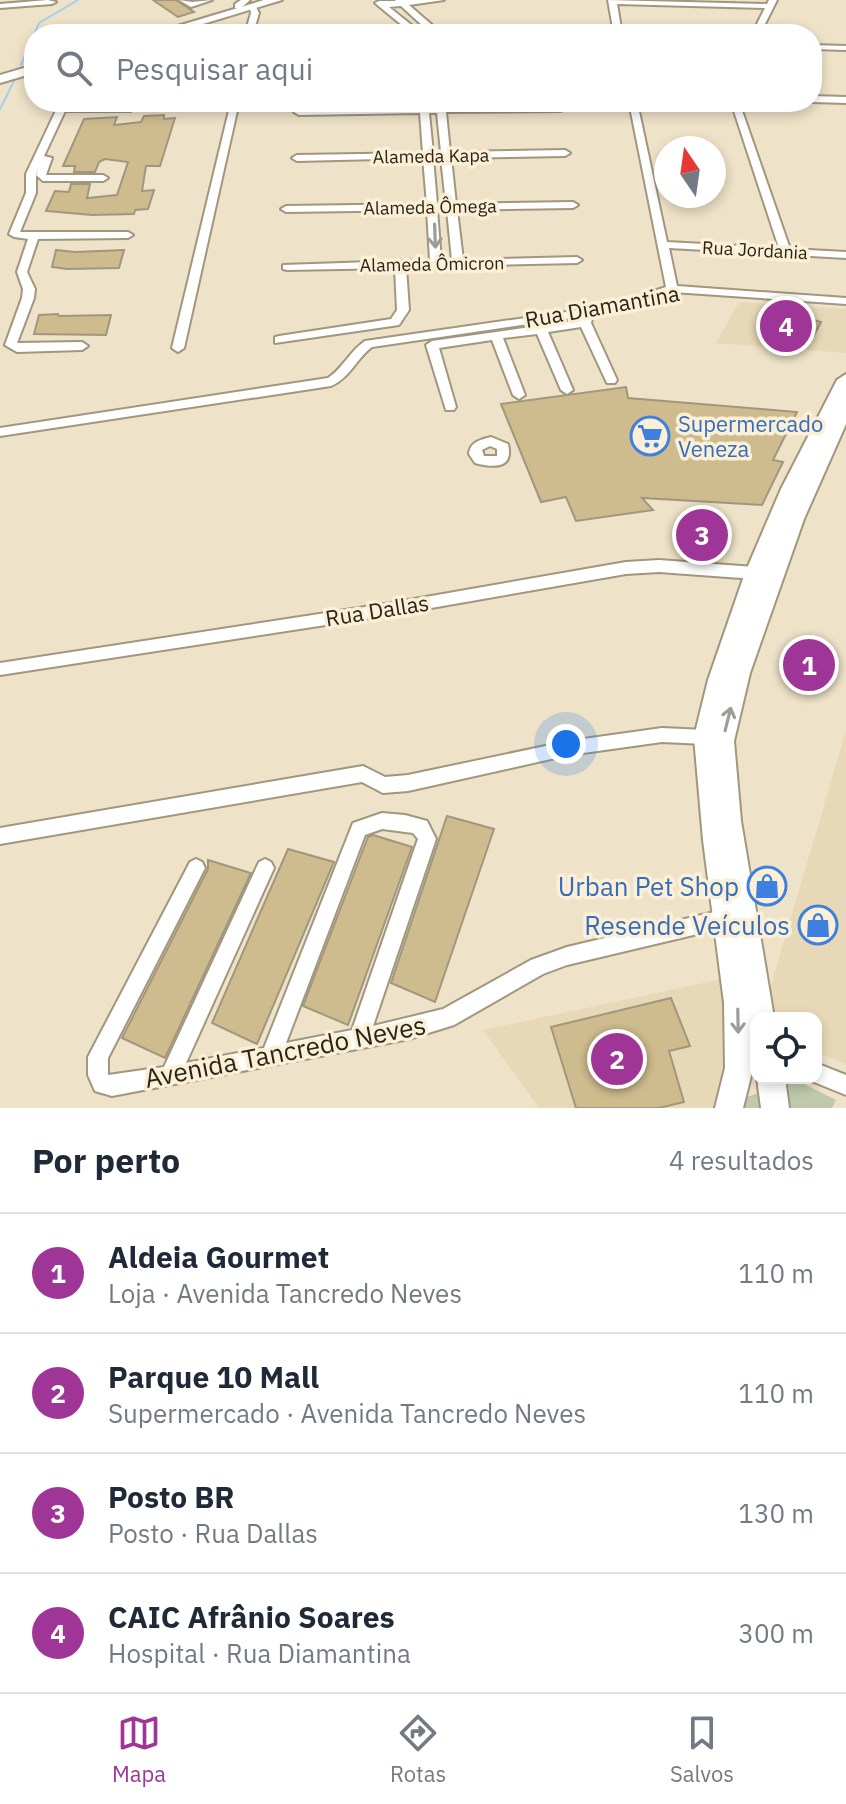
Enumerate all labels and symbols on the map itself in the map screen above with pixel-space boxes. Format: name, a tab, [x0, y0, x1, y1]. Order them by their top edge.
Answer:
north arrow	[654, 136, 726, 208]
street label: Alameda Kapa	[372, 143, 490, 169]
street label: Alameda Ômega	[363, 194, 497, 220]
one-way arrow	[427, 222, 442, 249]
street label: Rua Jordania	[702, 236, 809, 264]
street label: Alameda Ômicron	[359, 251, 505, 277]
street label: Rua Diamantina	[522, 278, 682, 334]
pin: 4	[760, 296, 812, 356]
place label: Supermercado Veneza	[678, 409, 823, 463]
supermarket icon: Supermercado Veneza	[629, 415, 671, 457]
pin: 3	[676, 505, 728, 565]
street label: Rua Dallas	[323, 588, 431, 632]
pin: 1	[783, 635, 835, 695]
one-way arrow	[721, 707, 736, 733]
your location	[546, 724, 586, 764]
shop icon: Urban Pet Shop	[746, 865, 788, 907]
place label: Urban Pet Shop	[558, 869, 739, 903]
shop icon: Resende Veículos	[797, 904, 839, 946]
place label: Resende Veículos	[584, 908, 790, 942]
street label: Avenida Tancredo Neves	[142, 1007, 428, 1095]
one-way arrow	[731, 1007, 746, 1034]
pin: 2	[591, 1029, 643, 1089]

